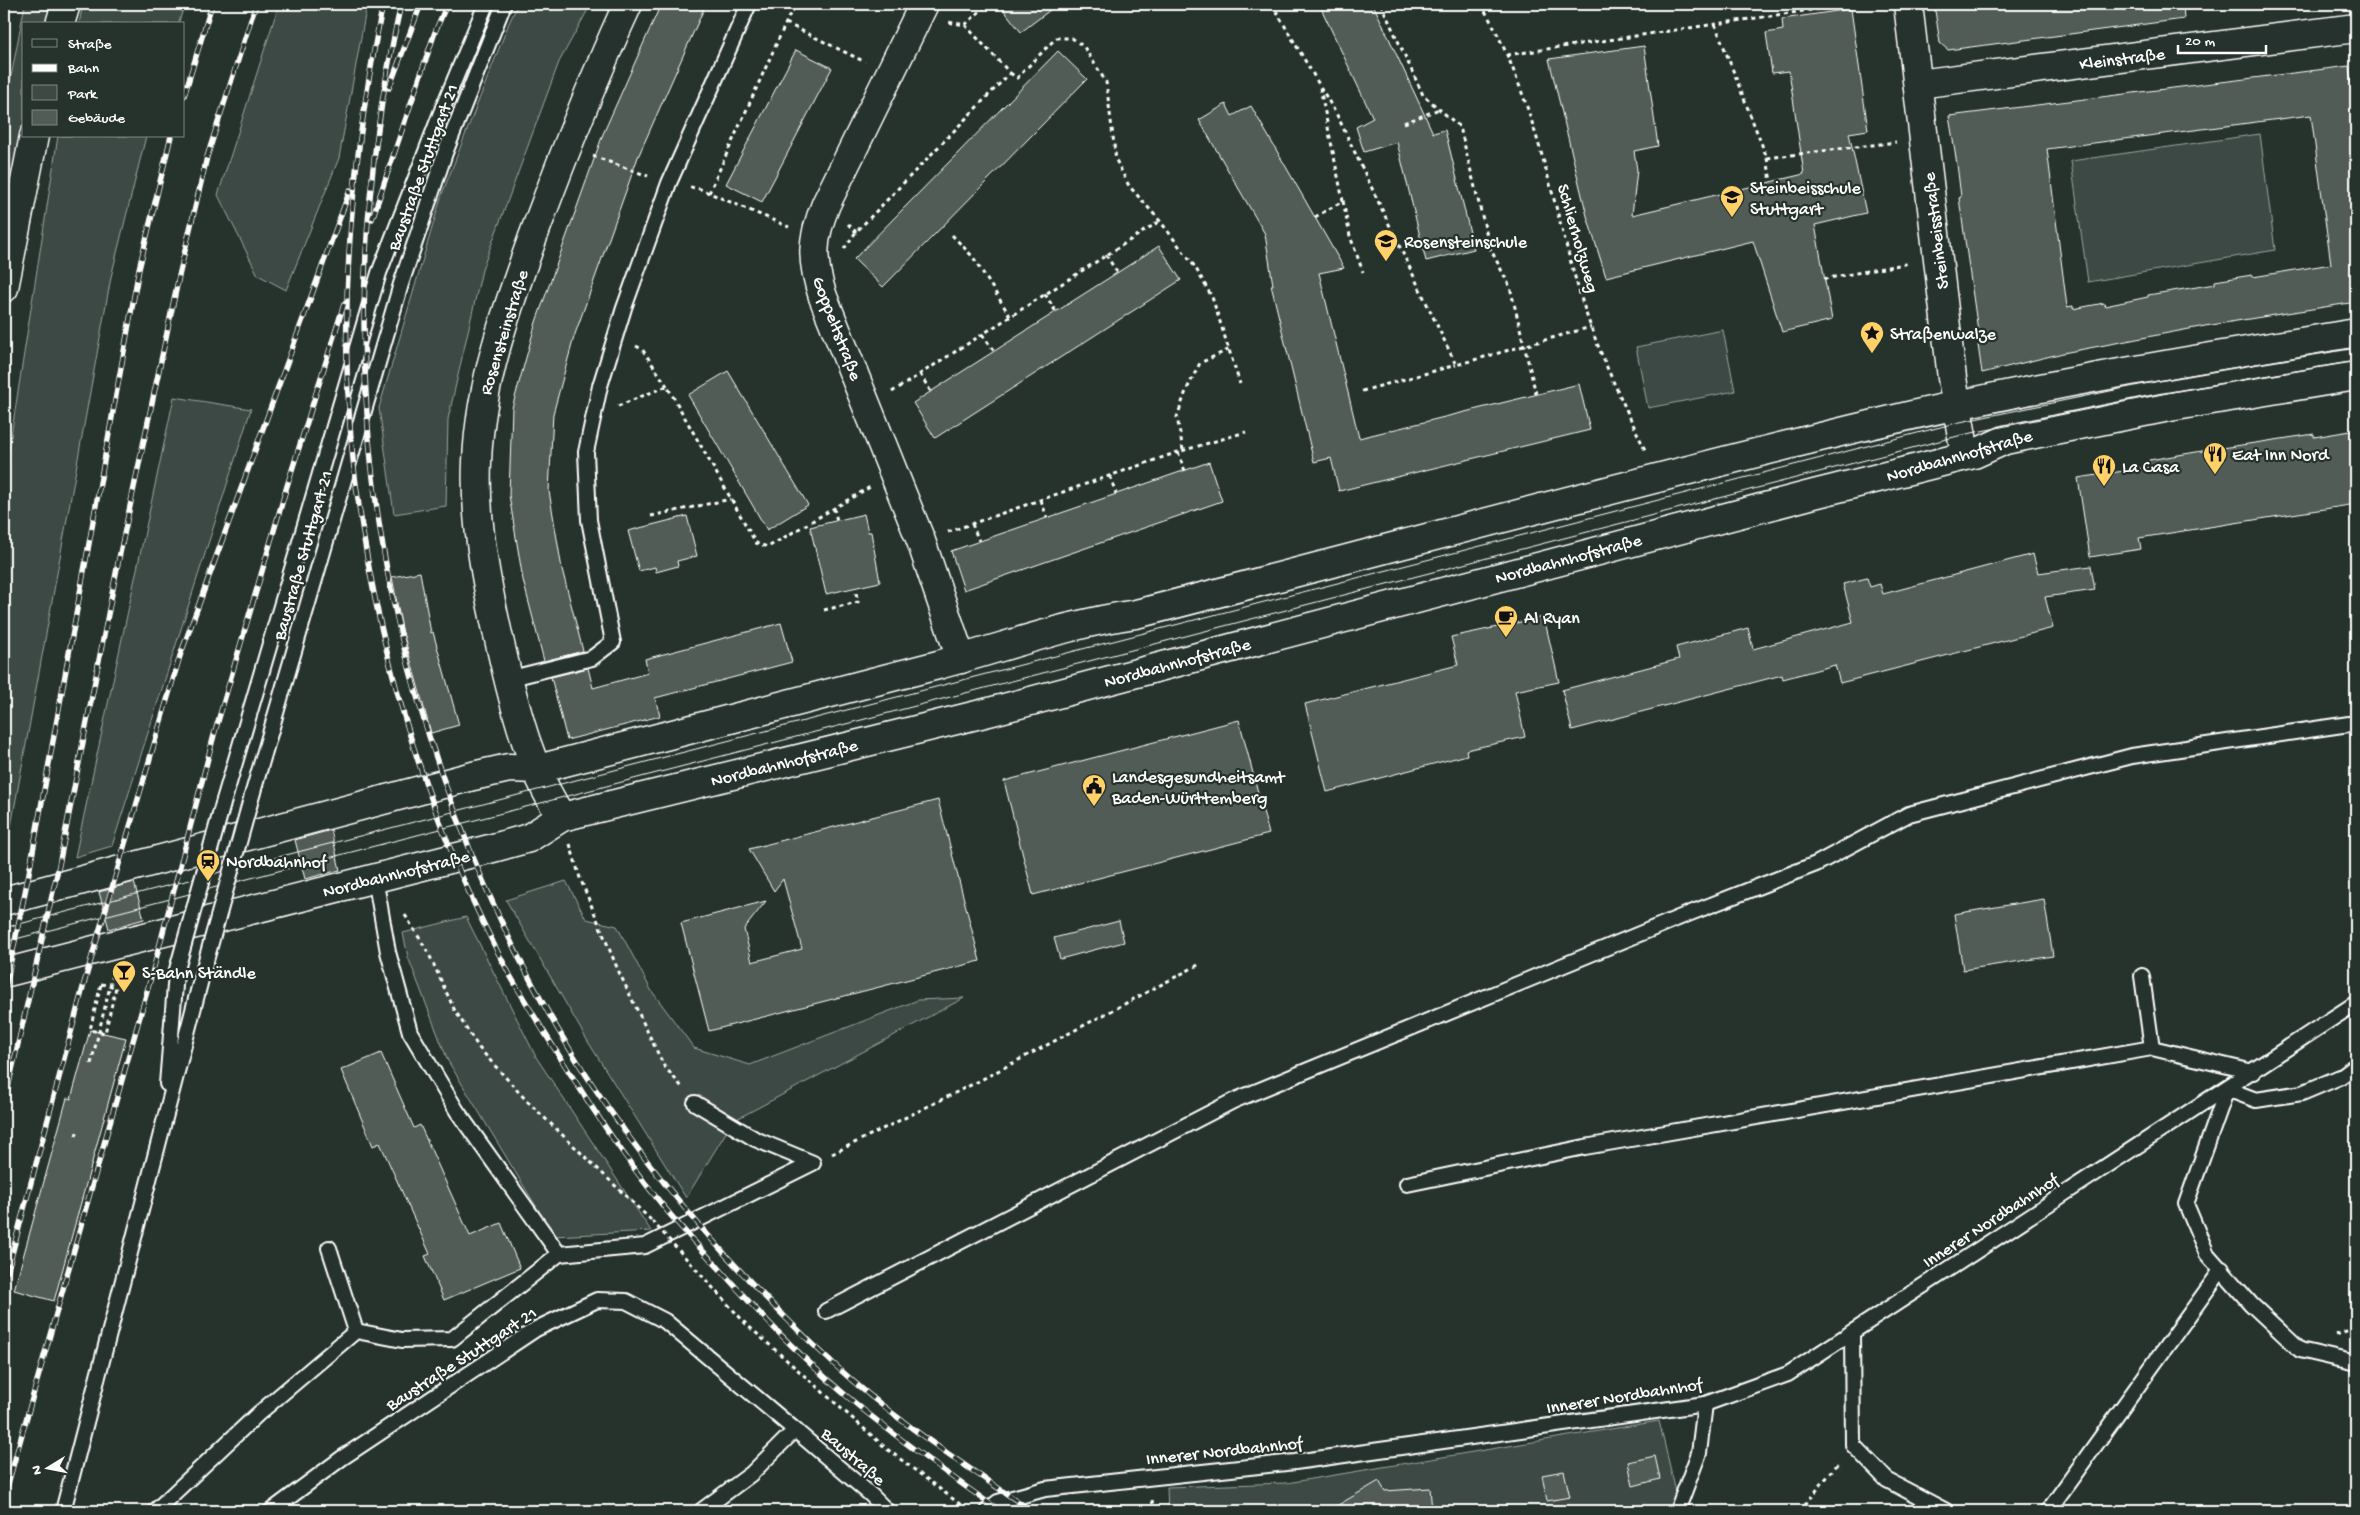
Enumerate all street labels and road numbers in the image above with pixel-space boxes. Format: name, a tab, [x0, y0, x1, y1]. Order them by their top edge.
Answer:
street label: Kleinstraße	[2078, 45, 2167, 76]
street label: Baustraße Stuttgart 21	[384, 82, 464, 255]
street label: Steinbeisstraße	[1920, 170, 1955, 290]
street label: Schlierholzweg	[1551, 182, 1602, 295]
street label: Rosensteinstraße	[476, 267, 535, 398]
street label: Goppeltstraße	[806, 274, 865, 384]
street label: Nordbahnhofstraße	[1884, 426, 2036, 488]
street label: Baustraße Stuttgart 21	[270, 468, 339, 644]
street label: Nordbahnhofstraße	[1493, 531, 1645, 590]
street label: Nordbahnhofstraße	[1102, 635, 1254, 694]
street label: Nordbahnhofstraße	[709, 736, 861, 793]
street label: Nordbahnhofstraße	[321, 847, 473, 904]
street label: Innerer Nordbahnhof	[1920, 1170, 2064, 1274]
street label: Baustraße Stuttgart 21	[382, 1303, 542, 1417]
street label: Innerer Nordbahnhof	[1545, 1375, 1705, 1420]
street label: Baustraße	[815, 1424, 889, 1492]
street label: Innerer Nordbahnhof	[1145, 1434, 1305, 1471]

